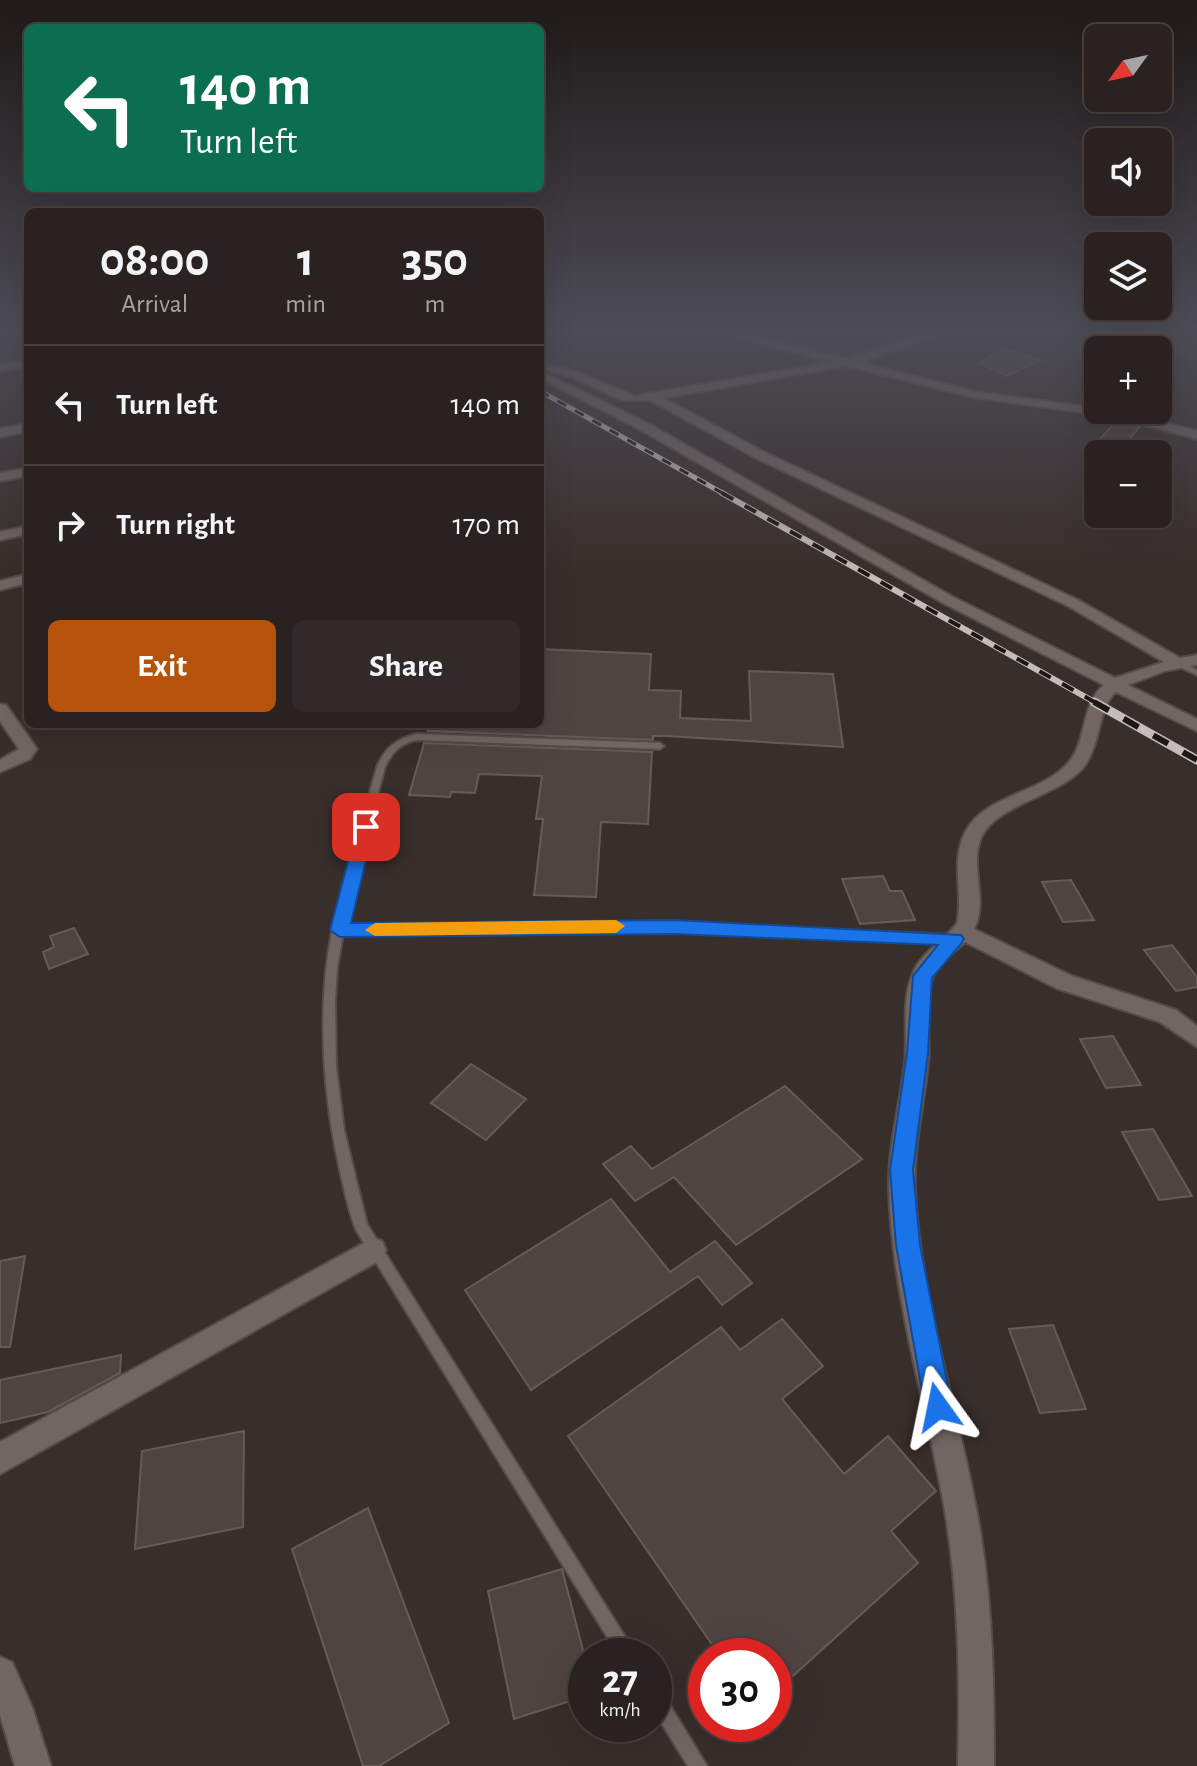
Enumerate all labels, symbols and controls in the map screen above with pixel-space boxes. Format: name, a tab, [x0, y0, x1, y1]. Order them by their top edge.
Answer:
north arrow	[1084, 24, 1172, 112]
map controls	[1084, 24, 1172, 528]
icon: left	[48, 56, 152, 160]
text: 140 m	[180, 59, 311, 115]
text: Turn left	[180, 124, 297, 160]
button: sound	[1084, 128, 1172, 216]
button: layers	[1084, 232, 1172, 320]
text: 08:00	[100, 237, 210, 285]
text: 1	[297, 237, 314, 285]
text: 350	[402, 237, 468, 285]
text: Arrival	[121, 291, 188, 317]
text: min	[285, 291, 326, 317]
text: m	[425, 291, 445, 317]
button: +	[1084, 336, 1172, 424]
icon: left	[48, 383, 92, 427]
text: Turn left	[116, 390, 217, 420]
text: 140 m	[450, 390, 520, 420]
button: −	[1084, 440, 1172, 528]
icon: right	[48, 503, 92, 547]
text: Turn right	[116, 510, 235, 540]
text: 170 m	[452, 510, 520, 540]
button: Exit	[48, 620, 276, 712]
button: Share	[292, 620, 520, 712]
pin	[332, 793, 400, 861]
icon: arrive	[344, 805, 388, 849]
position arrow	[896, 1365, 980, 1449]
speed limit sign: 30	[688, 1638, 792, 1742]
text: 27	[602, 1660, 638, 1700]
text: km/h	[599, 1700, 641, 1720]

